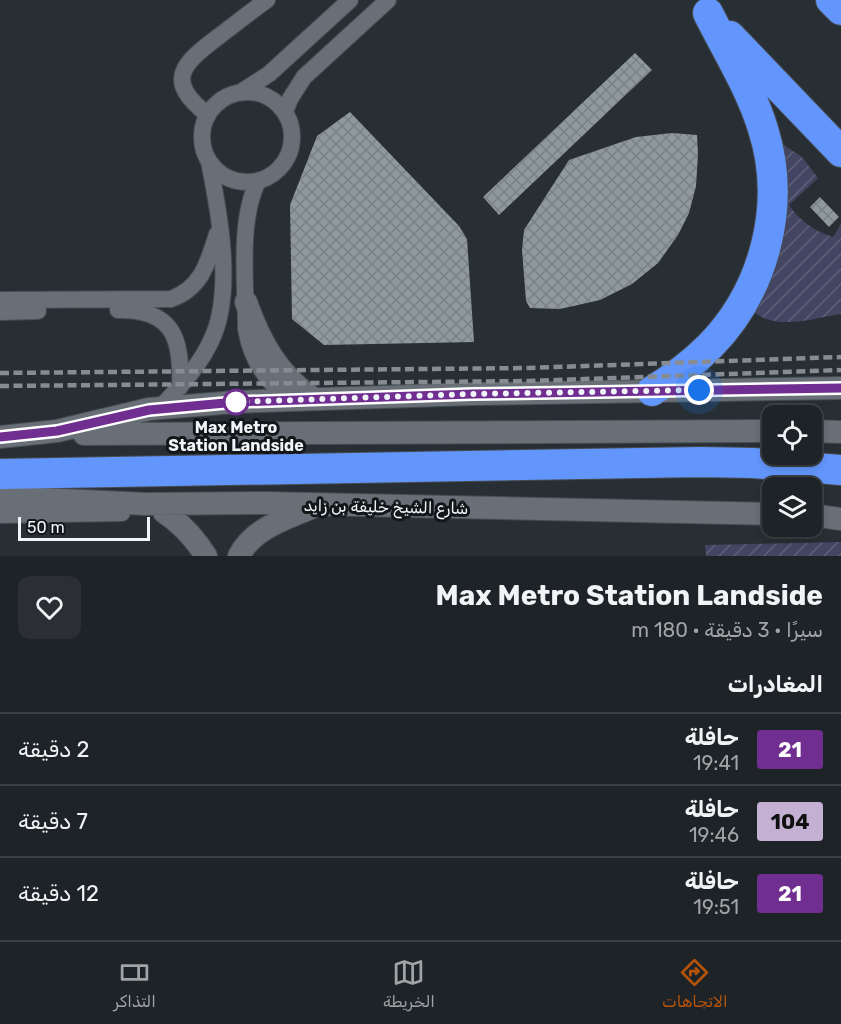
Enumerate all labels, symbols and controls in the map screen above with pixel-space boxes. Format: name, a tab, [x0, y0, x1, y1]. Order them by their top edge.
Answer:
your location	[684, 375, 714, 405]
marker: Max Metro Station Landside	[223, 389, 249, 415]
map controls	[762, 405, 822, 537]
button: locate	[762, 405, 822, 465]
place label: Max Metro Station Landside	[168, 418, 304, 455]
button: layers	[762, 477, 822, 537]
street label: شارع الشيخ خليفة بن زايد	[303, 496, 468, 520]
scale bar	[18, 514, 150, 542]
text: 50 m	[27, 518, 65, 537]
button: heart	[18, 576, 81, 639]
text: Max Metro Station Landside	[435, 579, 823, 612]
text: سيرًا · 3 دقيقة · 180 m	[631, 618, 823, 642]
text: المغادرات	[728, 671, 823, 698]
text: حافلة	[685, 724, 739, 751]
text: 2 دقيقة	[18, 736, 90, 763]
text: 21	[778, 737, 802, 762]
text: 19:41	[693, 751, 739, 775]
text: حافلة	[685, 796, 739, 823]
text: 7 دقيقة	[18, 808, 88, 835]
text: 104	[770, 809, 810, 834]
text: 19:46	[689, 823, 739, 847]
text: حافلة	[685, 868, 739, 895]
text: 12 دقيقة	[18, 880, 99, 907]
text: 21	[778, 881, 802, 906]
text: 19:51	[693, 895, 739, 919]
tab: التذاكر	[114, 956, 156, 1011]
tab: الخريطة	[383, 956, 435, 1011]
tab: الاتجاهات	[662, 956, 728, 1011]

